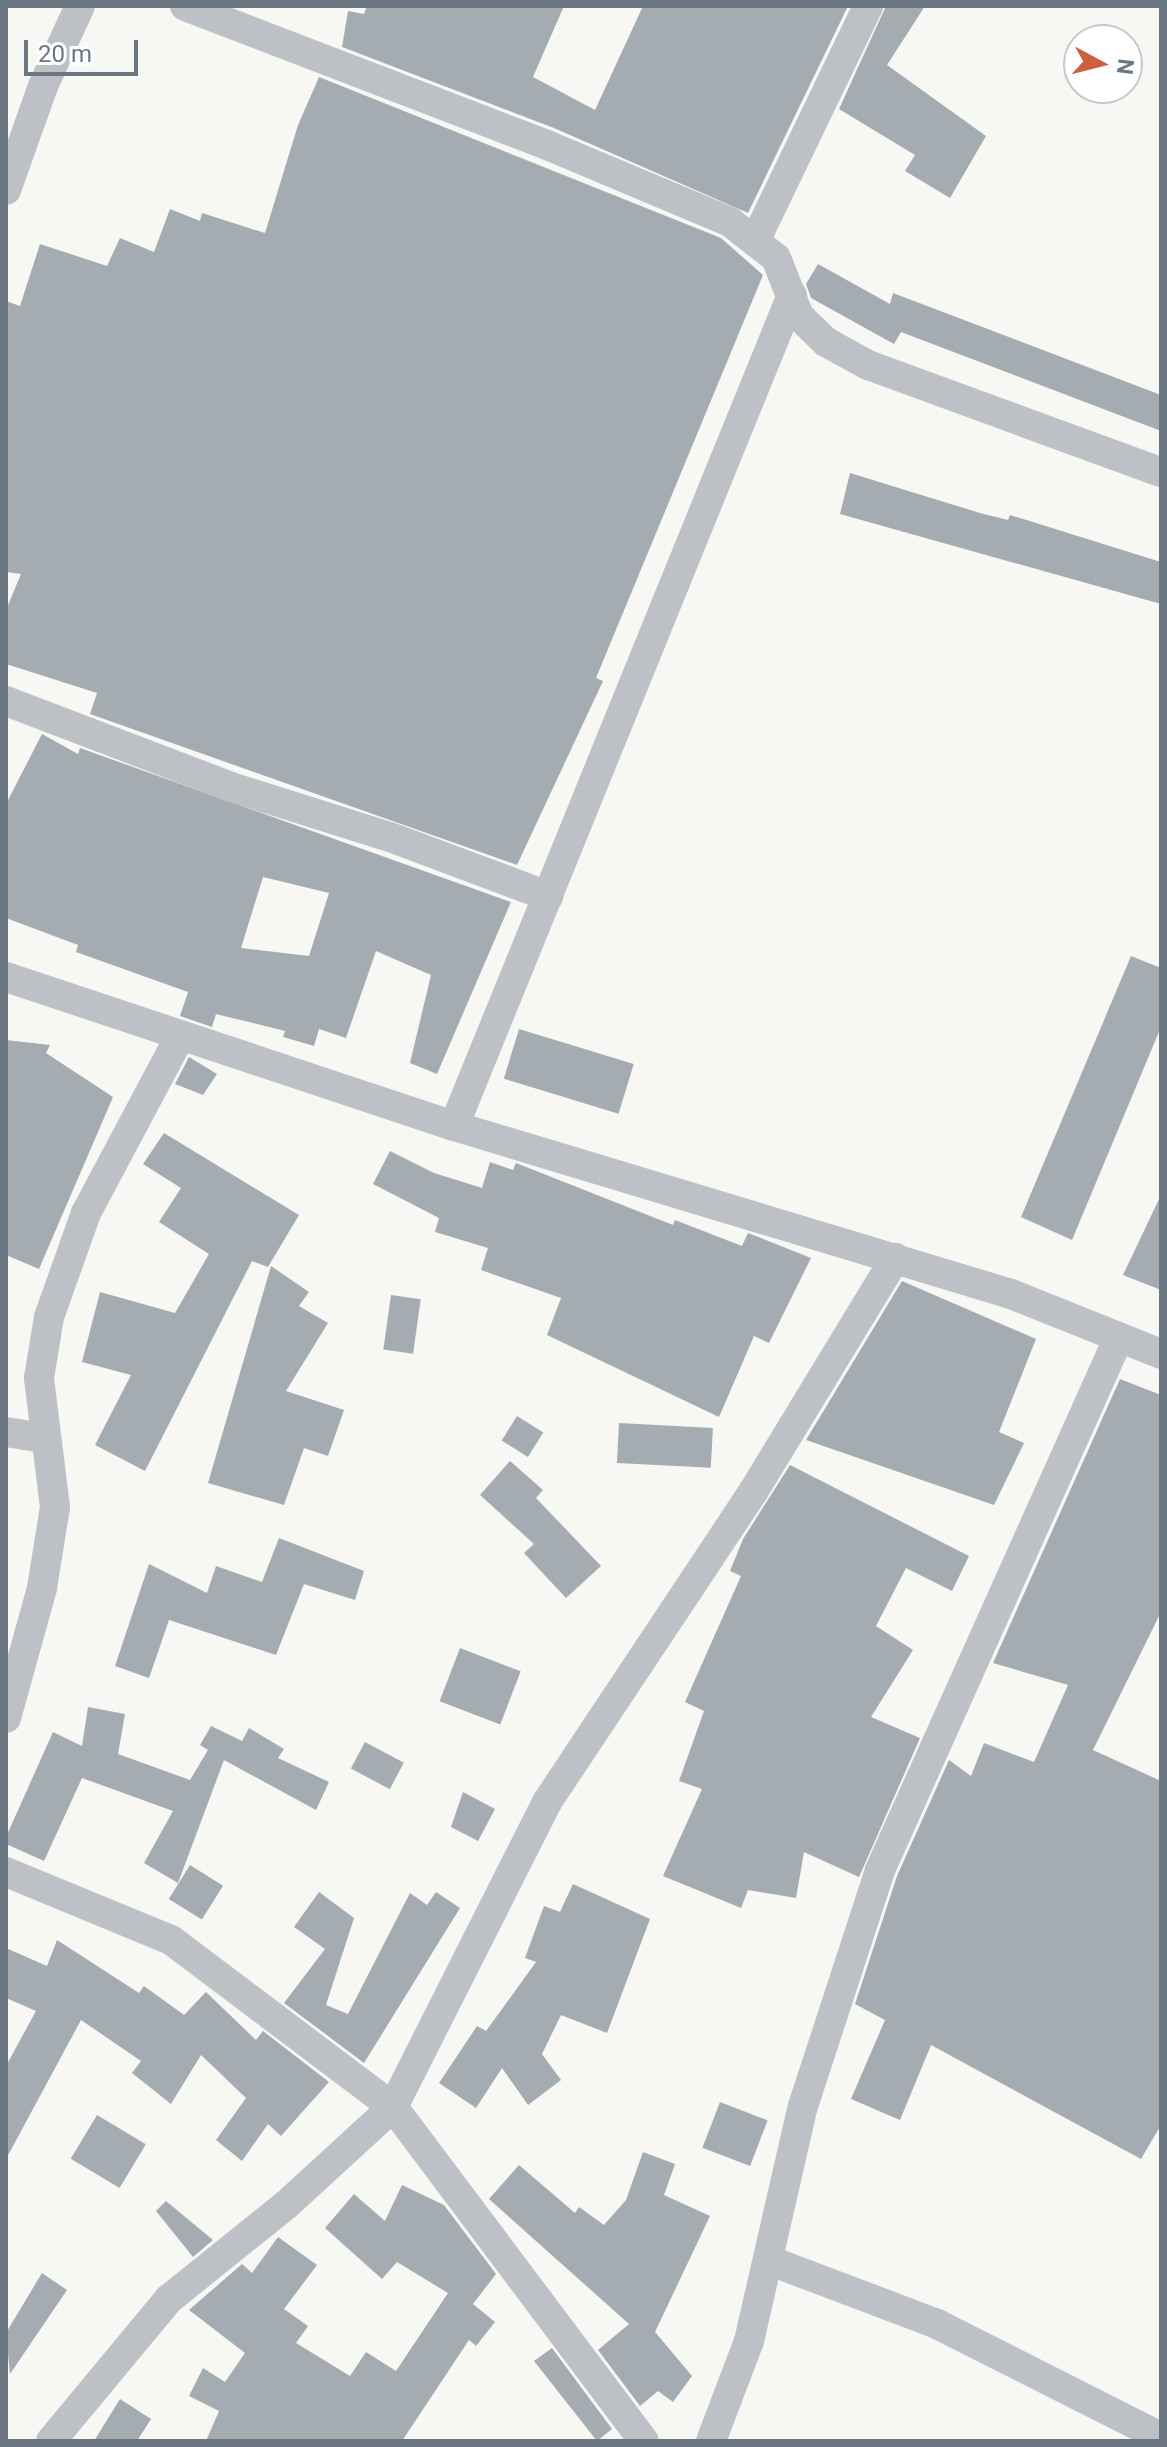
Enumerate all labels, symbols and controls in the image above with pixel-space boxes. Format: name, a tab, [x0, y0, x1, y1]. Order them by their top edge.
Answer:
scale bar	[28, 24, 142, 74]
north arrow	[1063, 24, 1143, 104]
text: 20 m	[38, 40, 92, 68]
text: N	[1112, 58, 1139, 76]

